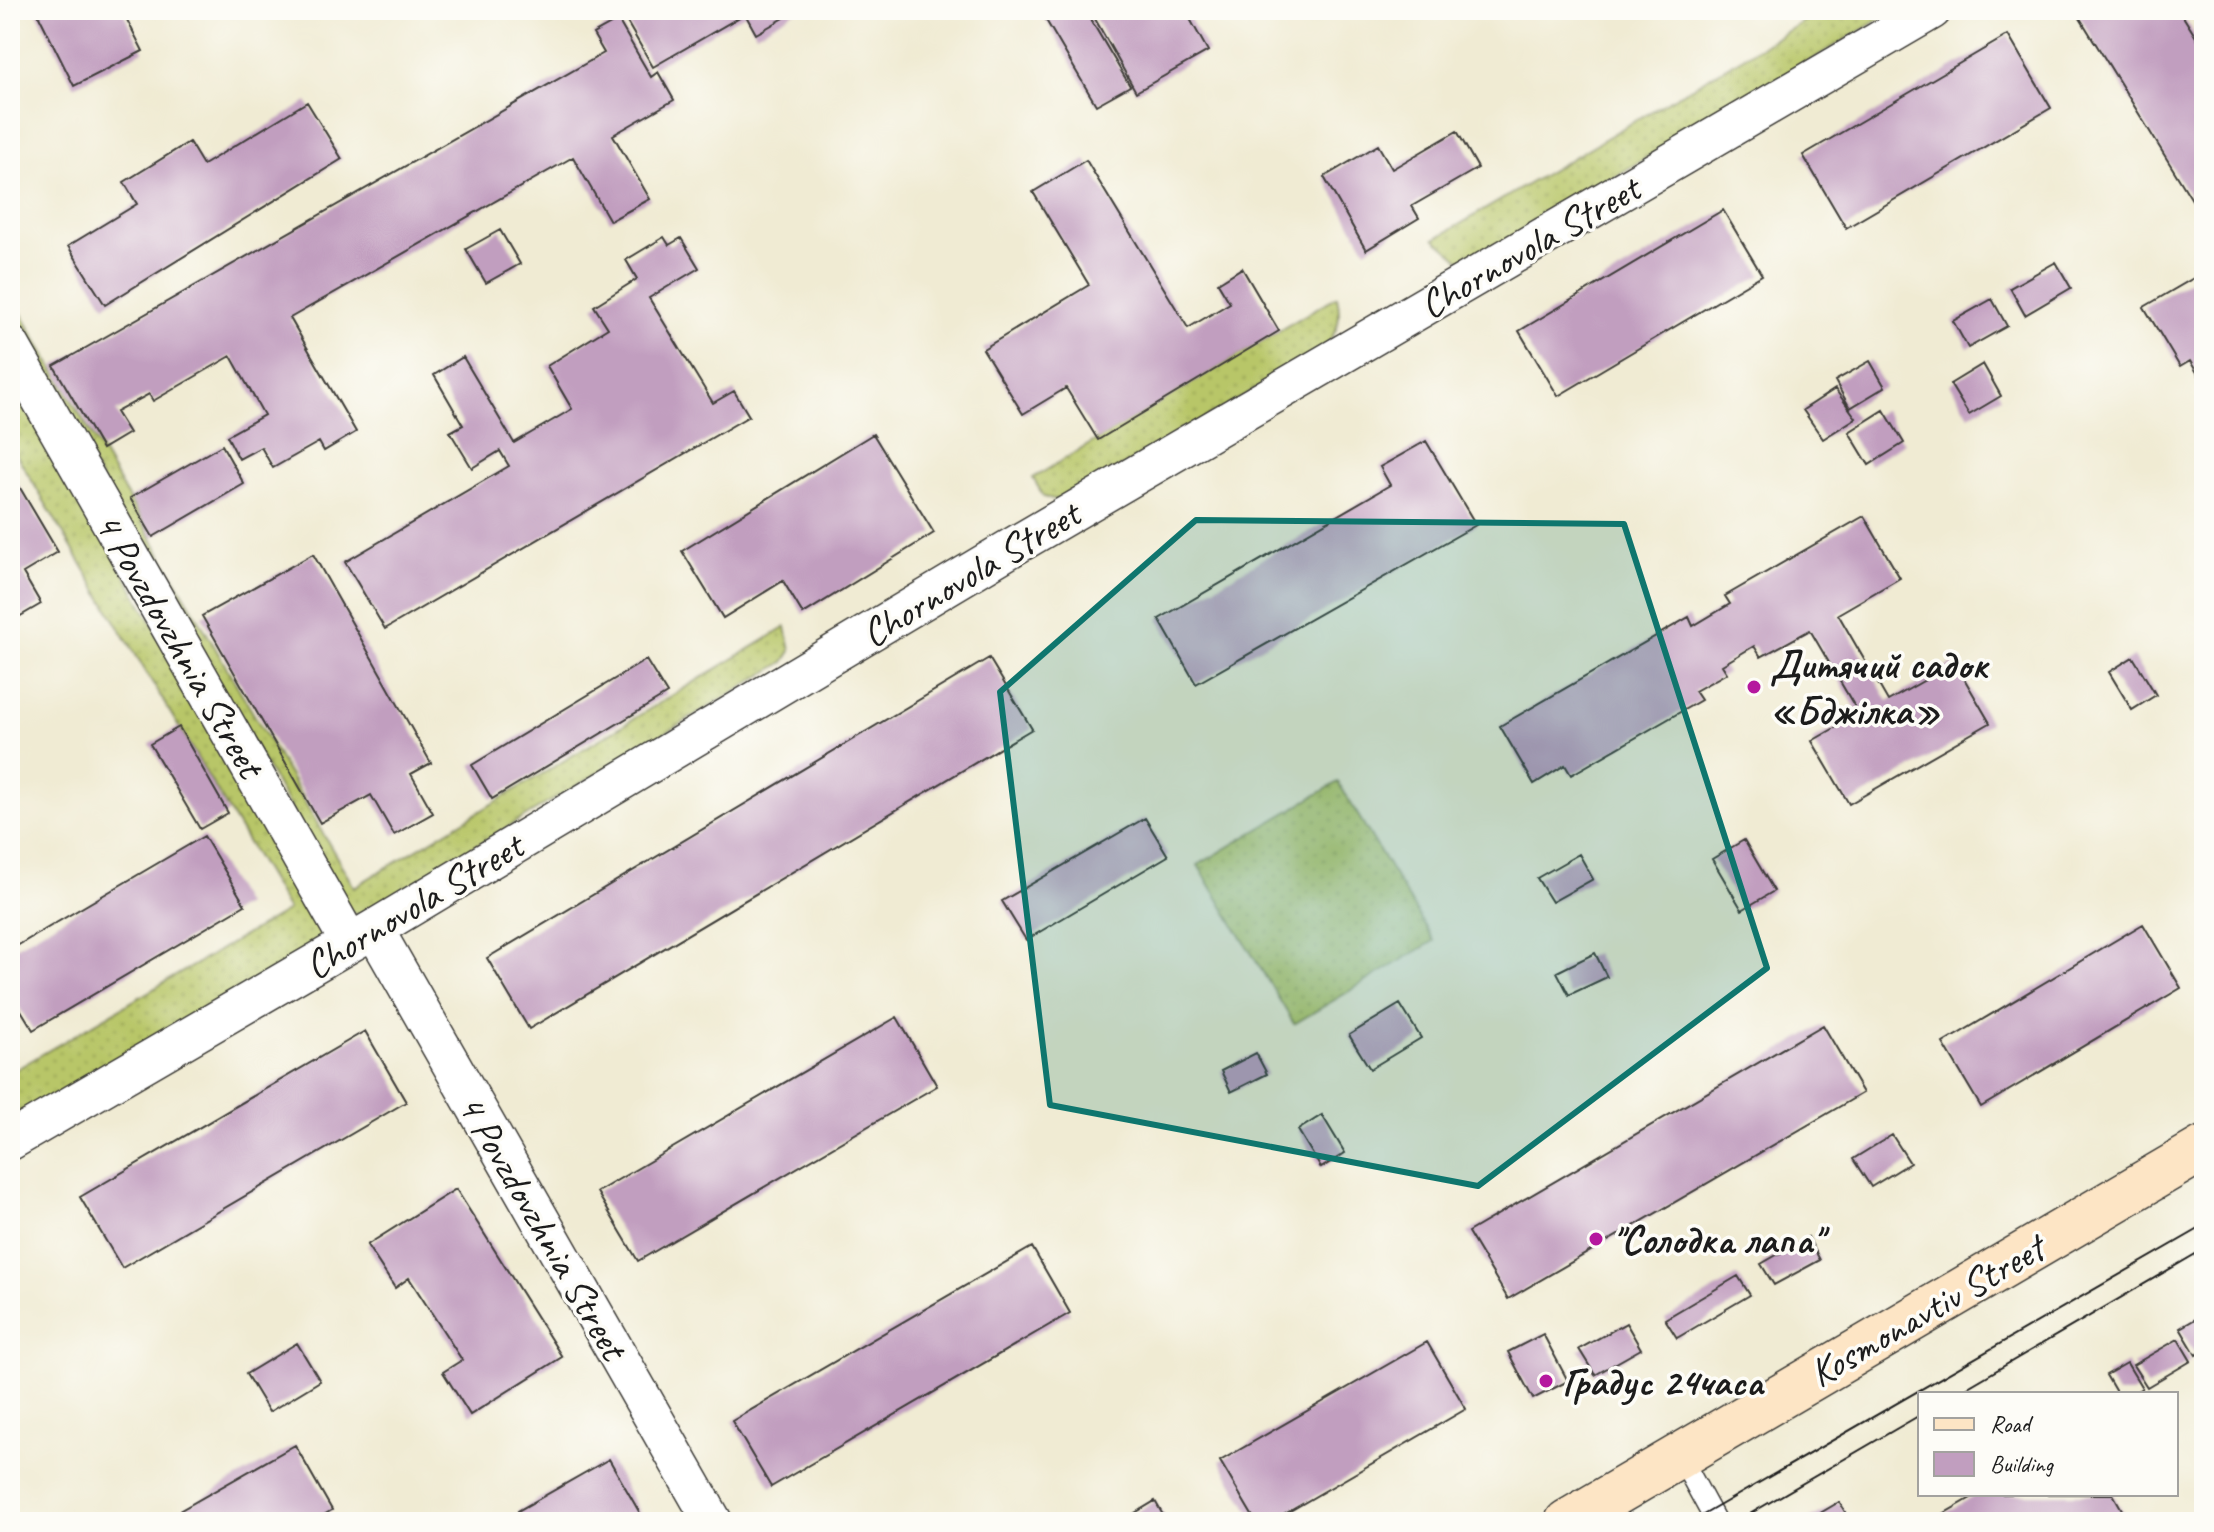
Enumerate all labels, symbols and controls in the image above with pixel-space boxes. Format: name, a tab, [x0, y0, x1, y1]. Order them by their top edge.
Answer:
street label: Chornovola Street	[1411, 162, 1652, 330]
street label: Chornovola Street	[852, 487, 1092, 659]
street label: 4 Povzdovzhnia Street	[83, 503, 277, 789]
place label: Дитячий садок «Бджілка»	[1770, 640, 1990, 736]
marker: Дитячий садок «Бджілка»	[1745, 678, 1763, 696]
street label: Chornovola Street	[295, 819, 535, 991]
street label: 4 Povzdovzhnia Street	[446, 1085, 640, 1371]
place label: "Солодка лапа"	[1612, 1215, 1830, 1265]
street label: Kosmonavtiv Street	[1800, 1221, 2058, 1398]
marker: "Солодка лапа"	[1587, 1230, 1605, 1248]
place label: Градус 24часа	[1562, 1357, 1765, 1407]
marker: Градус 24часа	[1537, 1372, 1555, 1390]
legend	[1918, 1392, 2178, 1496]
text: Road	[1990, 1409, 2034, 1439]
text: Building	[1990, 1449, 2055, 1479]

